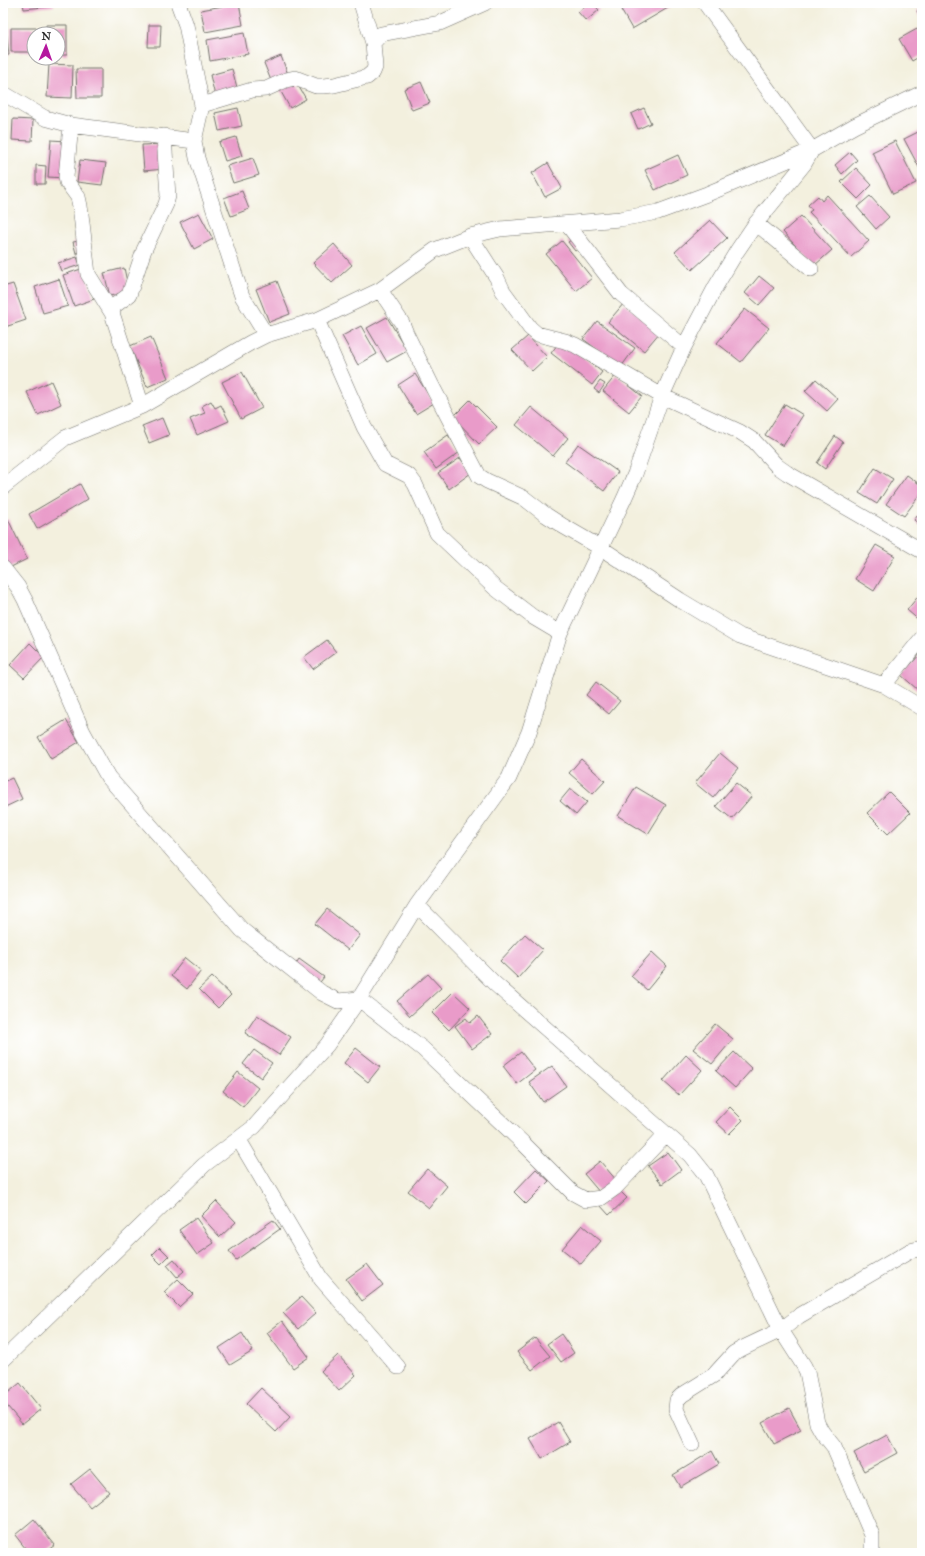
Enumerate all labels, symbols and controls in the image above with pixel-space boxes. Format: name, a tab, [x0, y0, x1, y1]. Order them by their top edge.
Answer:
north arrow	[26, 26, 66, 66]
text: N	[41, 30, 52, 43]

